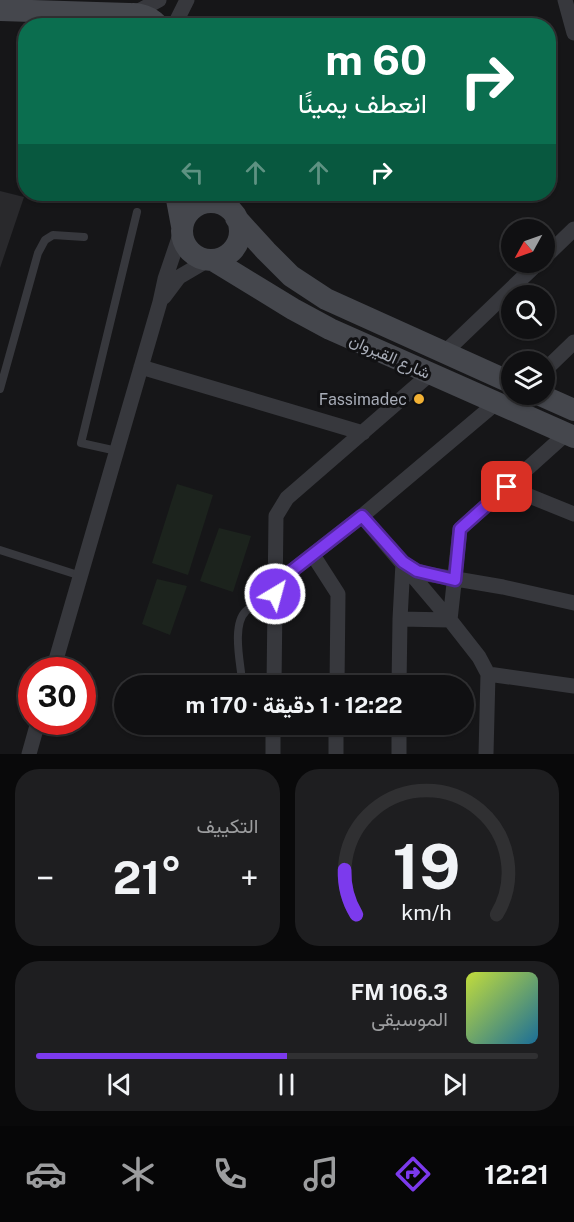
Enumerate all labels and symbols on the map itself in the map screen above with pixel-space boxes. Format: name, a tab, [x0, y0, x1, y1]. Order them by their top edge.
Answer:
north arrow	[501, 219, 555, 273]
street label: شارع القيروان	[346, 330, 433, 385]
place label: Fassimadec	[319, 390, 407, 409]
marker: Fassimadec	[412, 392, 426, 406]
pin	[481, 461, 532, 512]
position arrow	[243, 562, 307, 626]
speed limit sign: 30	[18, 657, 96, 735]

